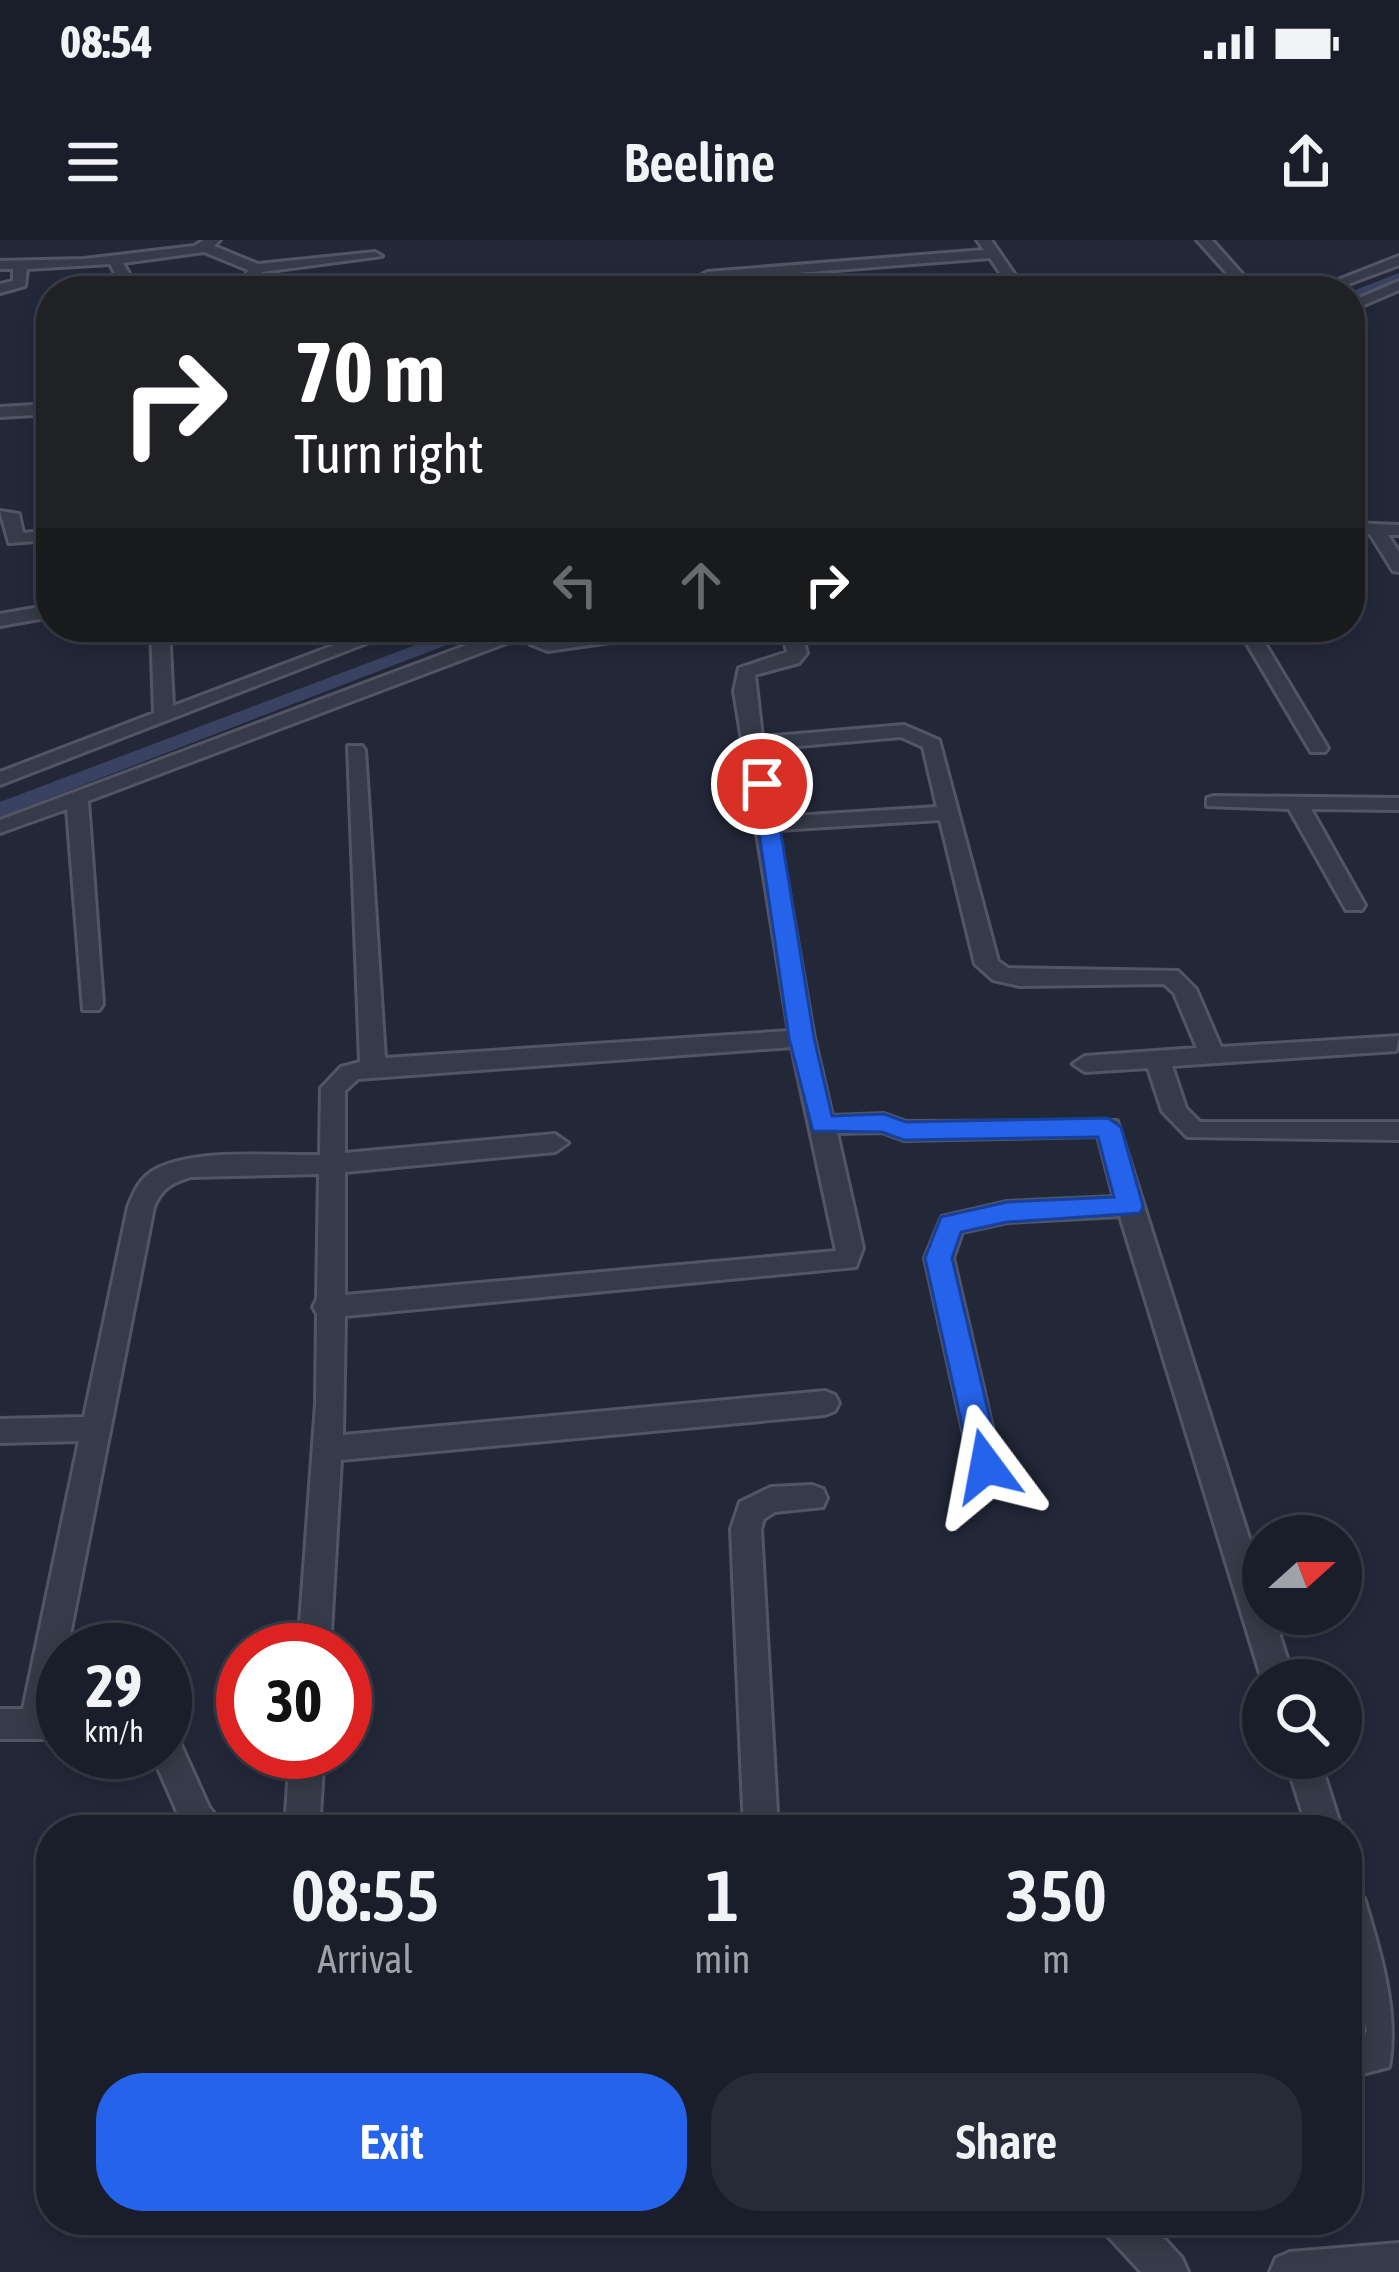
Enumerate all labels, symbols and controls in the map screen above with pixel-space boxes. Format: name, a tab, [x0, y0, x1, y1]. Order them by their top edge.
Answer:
text: 08:54	[60, 16, 153, 68]
icon: menu	[60, 129, 126, 195]
icon: share	[1273, 129, 1339, 195]
text: Beeline	[624, 132, 775, 193]
icon: right	[96, 324, 252, 480]
text: 70 m	[294, 324, 445, 420]
text: Turn right	[294, 423, 484, 484]
icon: left	[542, 552, 608, 618]
icon: ahead	[668, 552, 734, 618]
icon: right	[794, 552, 860, 618]
pin	[711, 733, 813, 835]
icon: arrive	[729, 751, 795, 817]
position arrow	[923, 1403, 1049, 1529]
north arrow	[1242, 1515, 1362, 1635]
map controls	[1242, 1515, 1362, 1779]
speed limit sign: 30	[216, 1623, 372, 1779]
text: 29	[86, 1651, 142, 1720]
button: search	[1242, 1659, 1362, 1779]
text: km/h	[84, 1714, 144, 1748]
text: 08:55	[291, 1854, 439, 1936]
text: 1	[705, 1854, 739, 1936]
text: 350	[1005, 1854, 1107, 1936]
text: Arrival	[318, 1937, 413, 1981]
text: min	[694, 1937, 750, 1981]
text: m	[1042, 1937, 1070, 1981]
button: Exit	[96, 2073, 687, 2211]
button: Share	[711, 2073, 1302, 2211]

